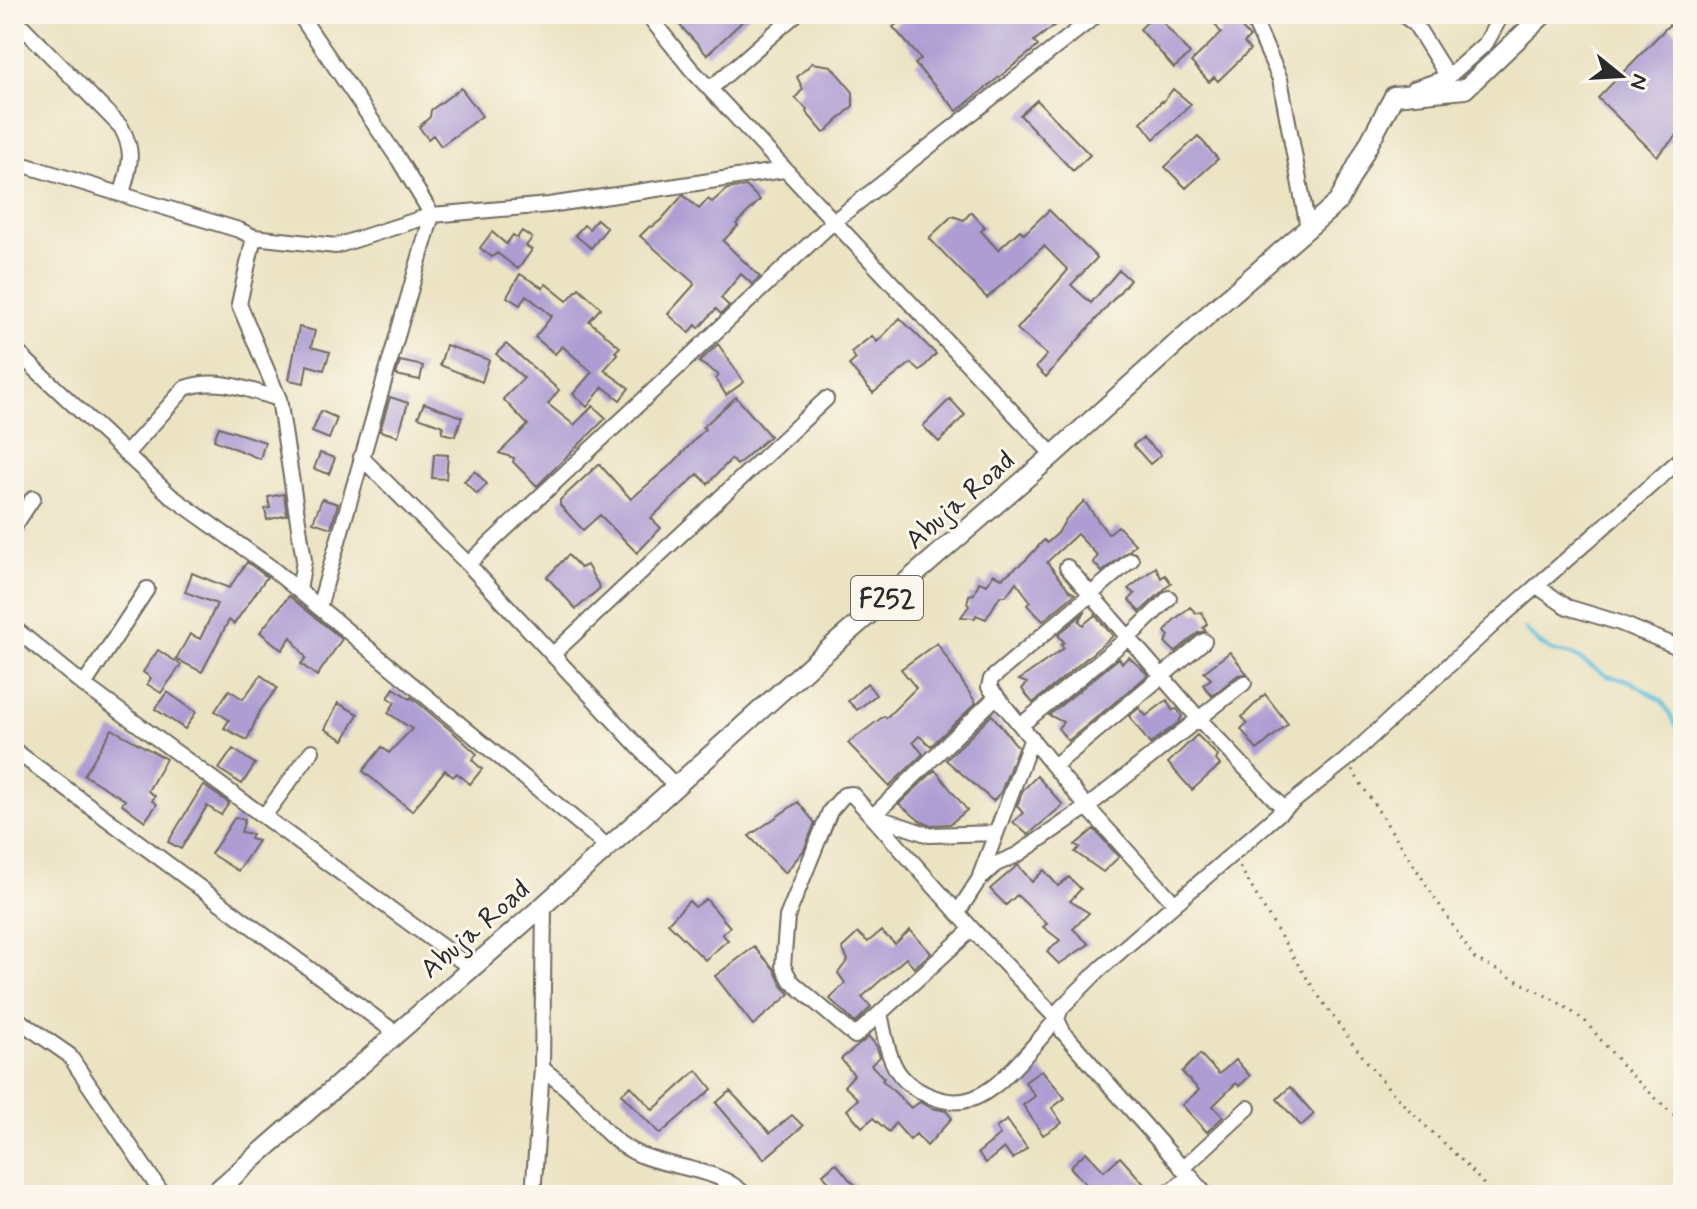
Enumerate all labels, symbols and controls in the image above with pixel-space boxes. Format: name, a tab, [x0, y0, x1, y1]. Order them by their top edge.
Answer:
north arrow	[1581, 36, 1661, 116]
text: N	[1623, 70, 1654, 93]
street label: Abuja Road	[898, 443, 1023, 559]
road number: F252	[851, 576, 923, 620]
street label: Abuja Road	[413, 872, 538, 988]

